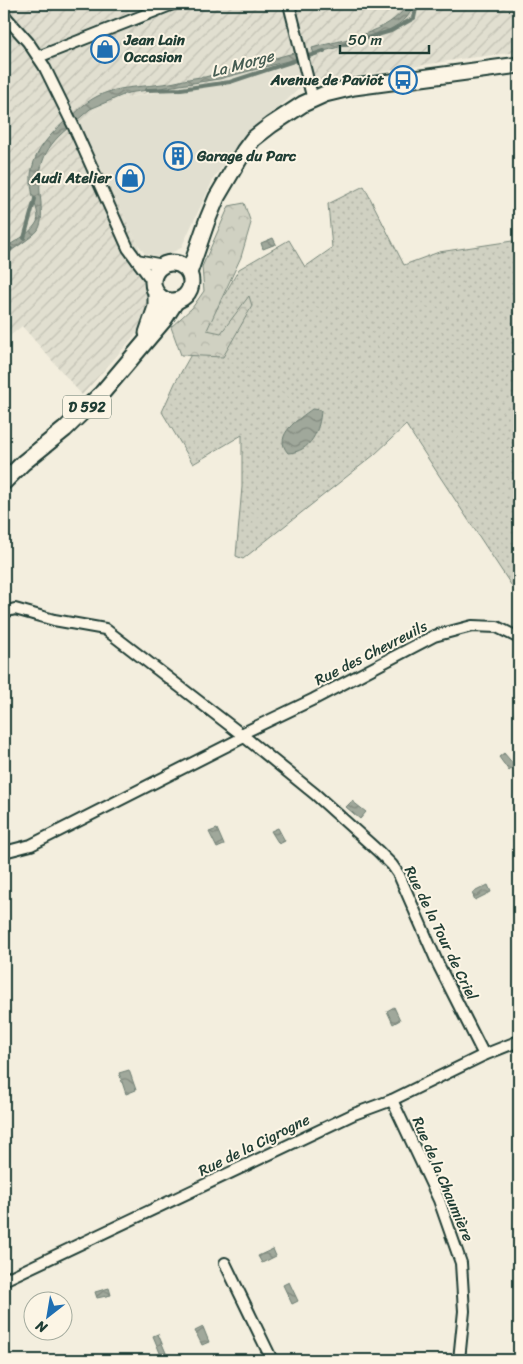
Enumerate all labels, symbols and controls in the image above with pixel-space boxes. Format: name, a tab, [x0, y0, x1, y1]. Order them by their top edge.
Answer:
scale bar	[340, 22, 429, 54]
place label: Jean Lain Occasion	[123, 27, 186, 70]
text: 50 m	[348, 27, 383, 53]
shop icon: Jean Lain Occasion	[90, 34, 120, 64]
water label: La Morge	[208, 41, 279, 86]
bus stop icon: Avenue de Paviot	[388, 65, 418, 95]
place label: Avenue de Paviot	[270, 67, 384, 93]
building icon: Garage du Parc	[163, 141, 193, 171]
place label: Garage du Parc	[196, 143, 297, 169]
shop icon: Audi Atelier	[115, 163, 145, 193]
place label: Audi Atelier	[30, 165, 113, 191]
road number: D 592	[63, 396, 111, 418]
street label: Rue des Chevreuils	[310, 613, 432, 693]
street label: Rue de la Tour de Criel	[397, 861, 485, 1005]
street label: Rue de la Cigrogne	[194, 1107, 315, 1183]
street label: Rue de la Chaumière	[405, 1112, 481, 1246]
north arrow	[22, 1292, 72, 1342]
text: N	[31, 1313, 53, 1340]

